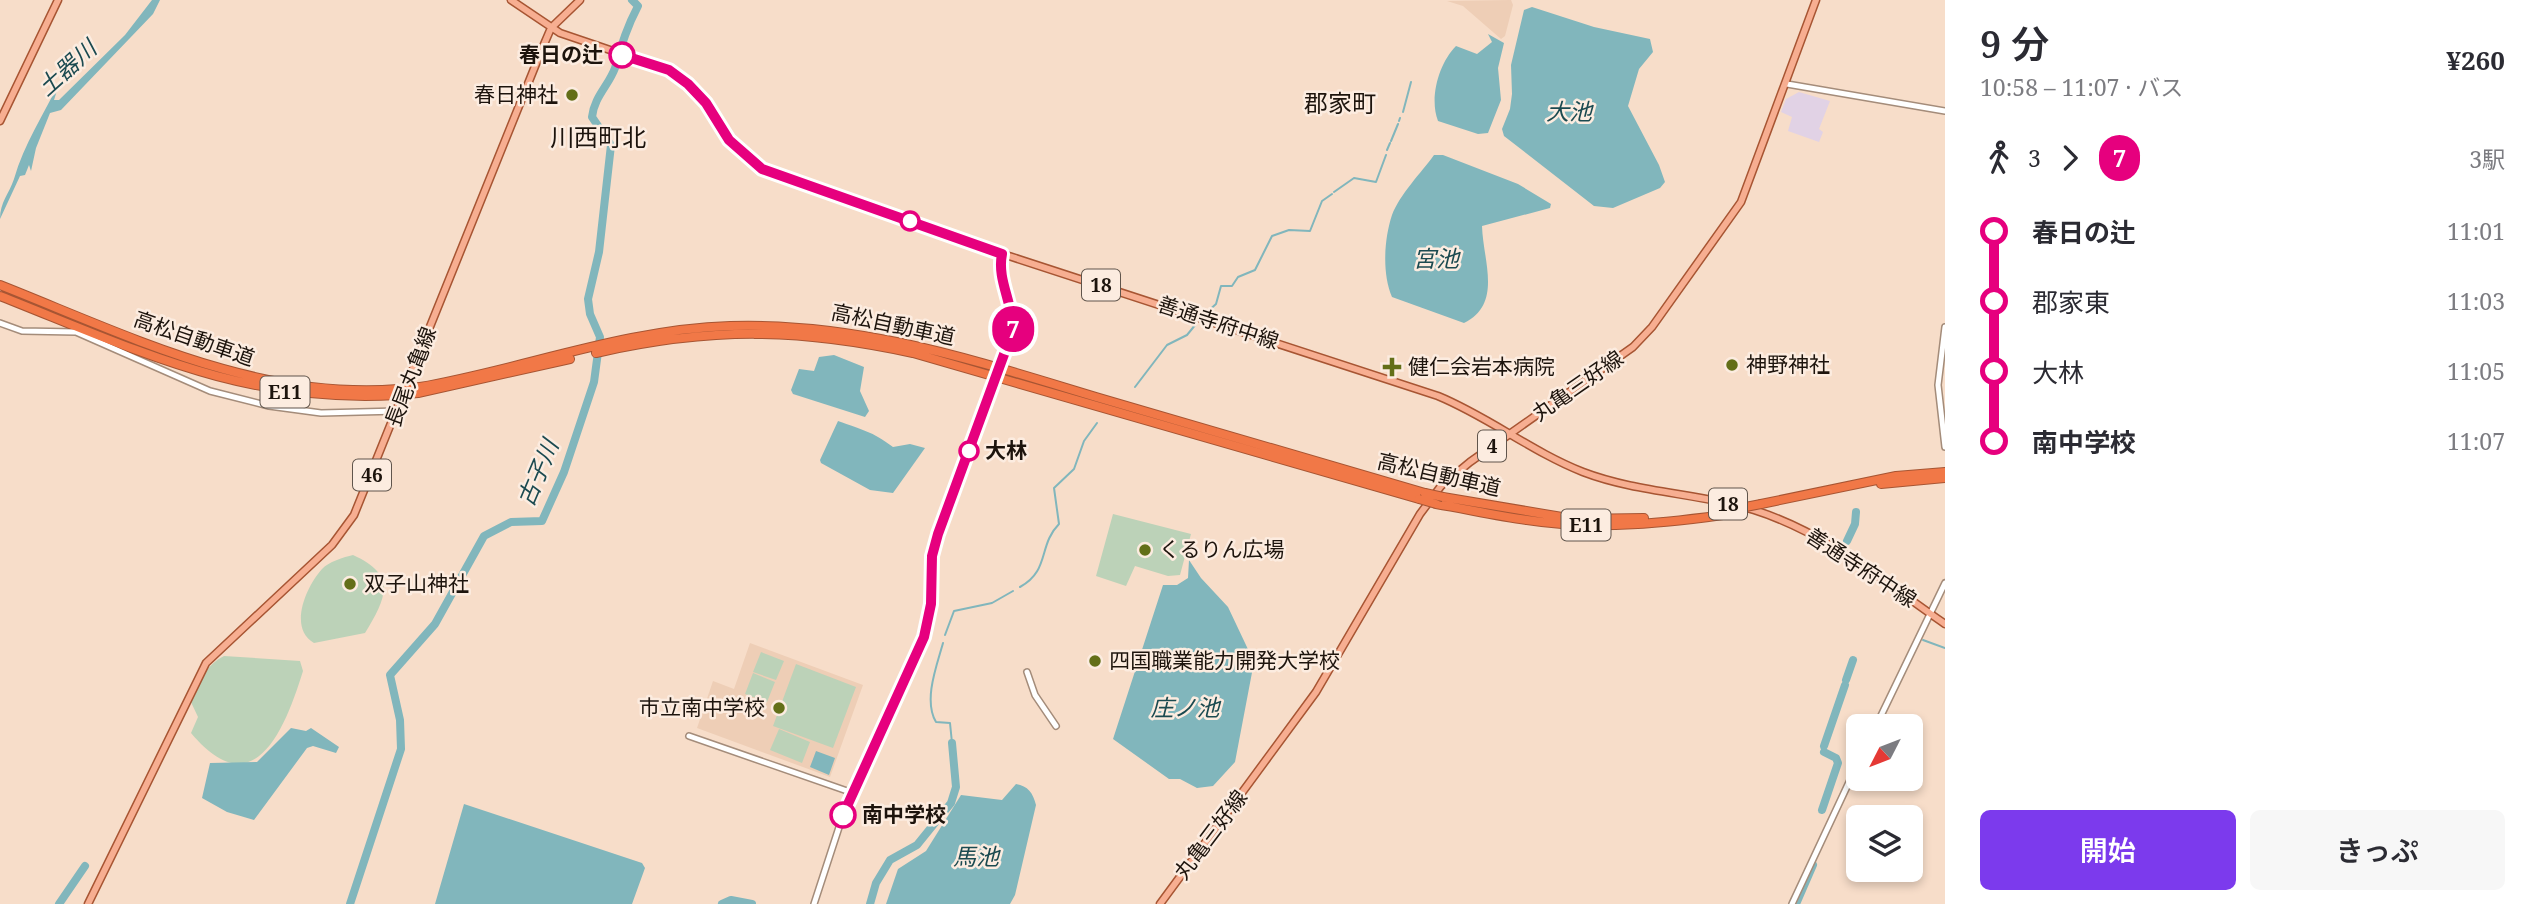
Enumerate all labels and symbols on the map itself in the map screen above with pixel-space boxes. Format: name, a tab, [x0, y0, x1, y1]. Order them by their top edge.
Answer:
water label: 土器川	[30, 30, 105, 102]
place label: 春日の辻	[519, 40, 603, 68]
marker: 春日の辻	[609, 42, 635, 68]
place label: 春日神社	[474, 80, 558, 108]
district label: 郡家町	[1304, 86, 1376, 119]
marker: 春日神社	[564, 87, 580, 103]
water label: 大池	[1546, 95, 1594, 127]
district label: 川西町北	[550, 120, 646, 153]
unlabelled marker	[900, 211, 920, 231]
water label: 宮池	[1413, 242, 1461, 274]
road number: 18	[1082, 270, 1120, 300]
street label: 善通寺府中線	[1154, 289, 1283, 355]
street label: 高松自動車道	[829, 297, 958, 351]
street label: 高松自動車道	[130, 304, 258, 372]
line badge: 7	[990, 306, 1036, 352]
street label: 長尾丸亀線	[378, 323, 442, 431]
street label: 丸亀三好線	[1526, 344, 1628, 427]
place label: 神野神社	[1746, 350, 1830, 378]
place label: 健仁会岩本病院	[1408, 352, 1555, 380]
marker: 健仁会岩本病院	[1382, 357, 1402, 377]
marker: 神野神社	[1724, 357, 1740, 373]
road number: E11	[260, 376, 310, 408]
road number: 4	[1478, 430, 1506, 462]
water label: 古子川	[509, 432, 566, 511]
place label: 大林	[985, 436, 1027, 464]
marker: 大林	[959, 441, 979, 461]
street label: 高松自動車道	[1375, 446, 1504, 502]
road number: 46	[353, 460, 391, 490]
road number: 18	[1709, 489, 1747, 520]
road number: E11	[1562, 510, 1610, 540]
street label: 善通寺府中線	[1801, 521, 1922, 613]
place label: くるりん広場	[1159, 535, 1285, 563]
marker: くるりん広場	[1137, 542, 1153, 558]
place label: 双子山神社	[364, 569, 469, 597]
marker: 双子山神社	[342, 576, 358, 592]
place label: 四国職業能力開発大学校	[1109, 646, 1340, 674]
marker: 四国職業能力開発大学校	[1087, 653, 1103, 669]
water label: 庄ノ池	[1151, 691, 1222, 723]
place label: 市立南中学校	[639, 693, 765, 721]
marker: 市立南中学校	[771, 700, 787, 716]
north arrow	[1846, 714, 1923, 791]
street label: 丸亀三好線	[1167, 784, 1253, 885]
place label: 南中学校	[862, 800, 946, 828]
marker: 南中学校	[830, 802, 856, 828]
water label: 馬池	[953, 840, 1001, 872]

